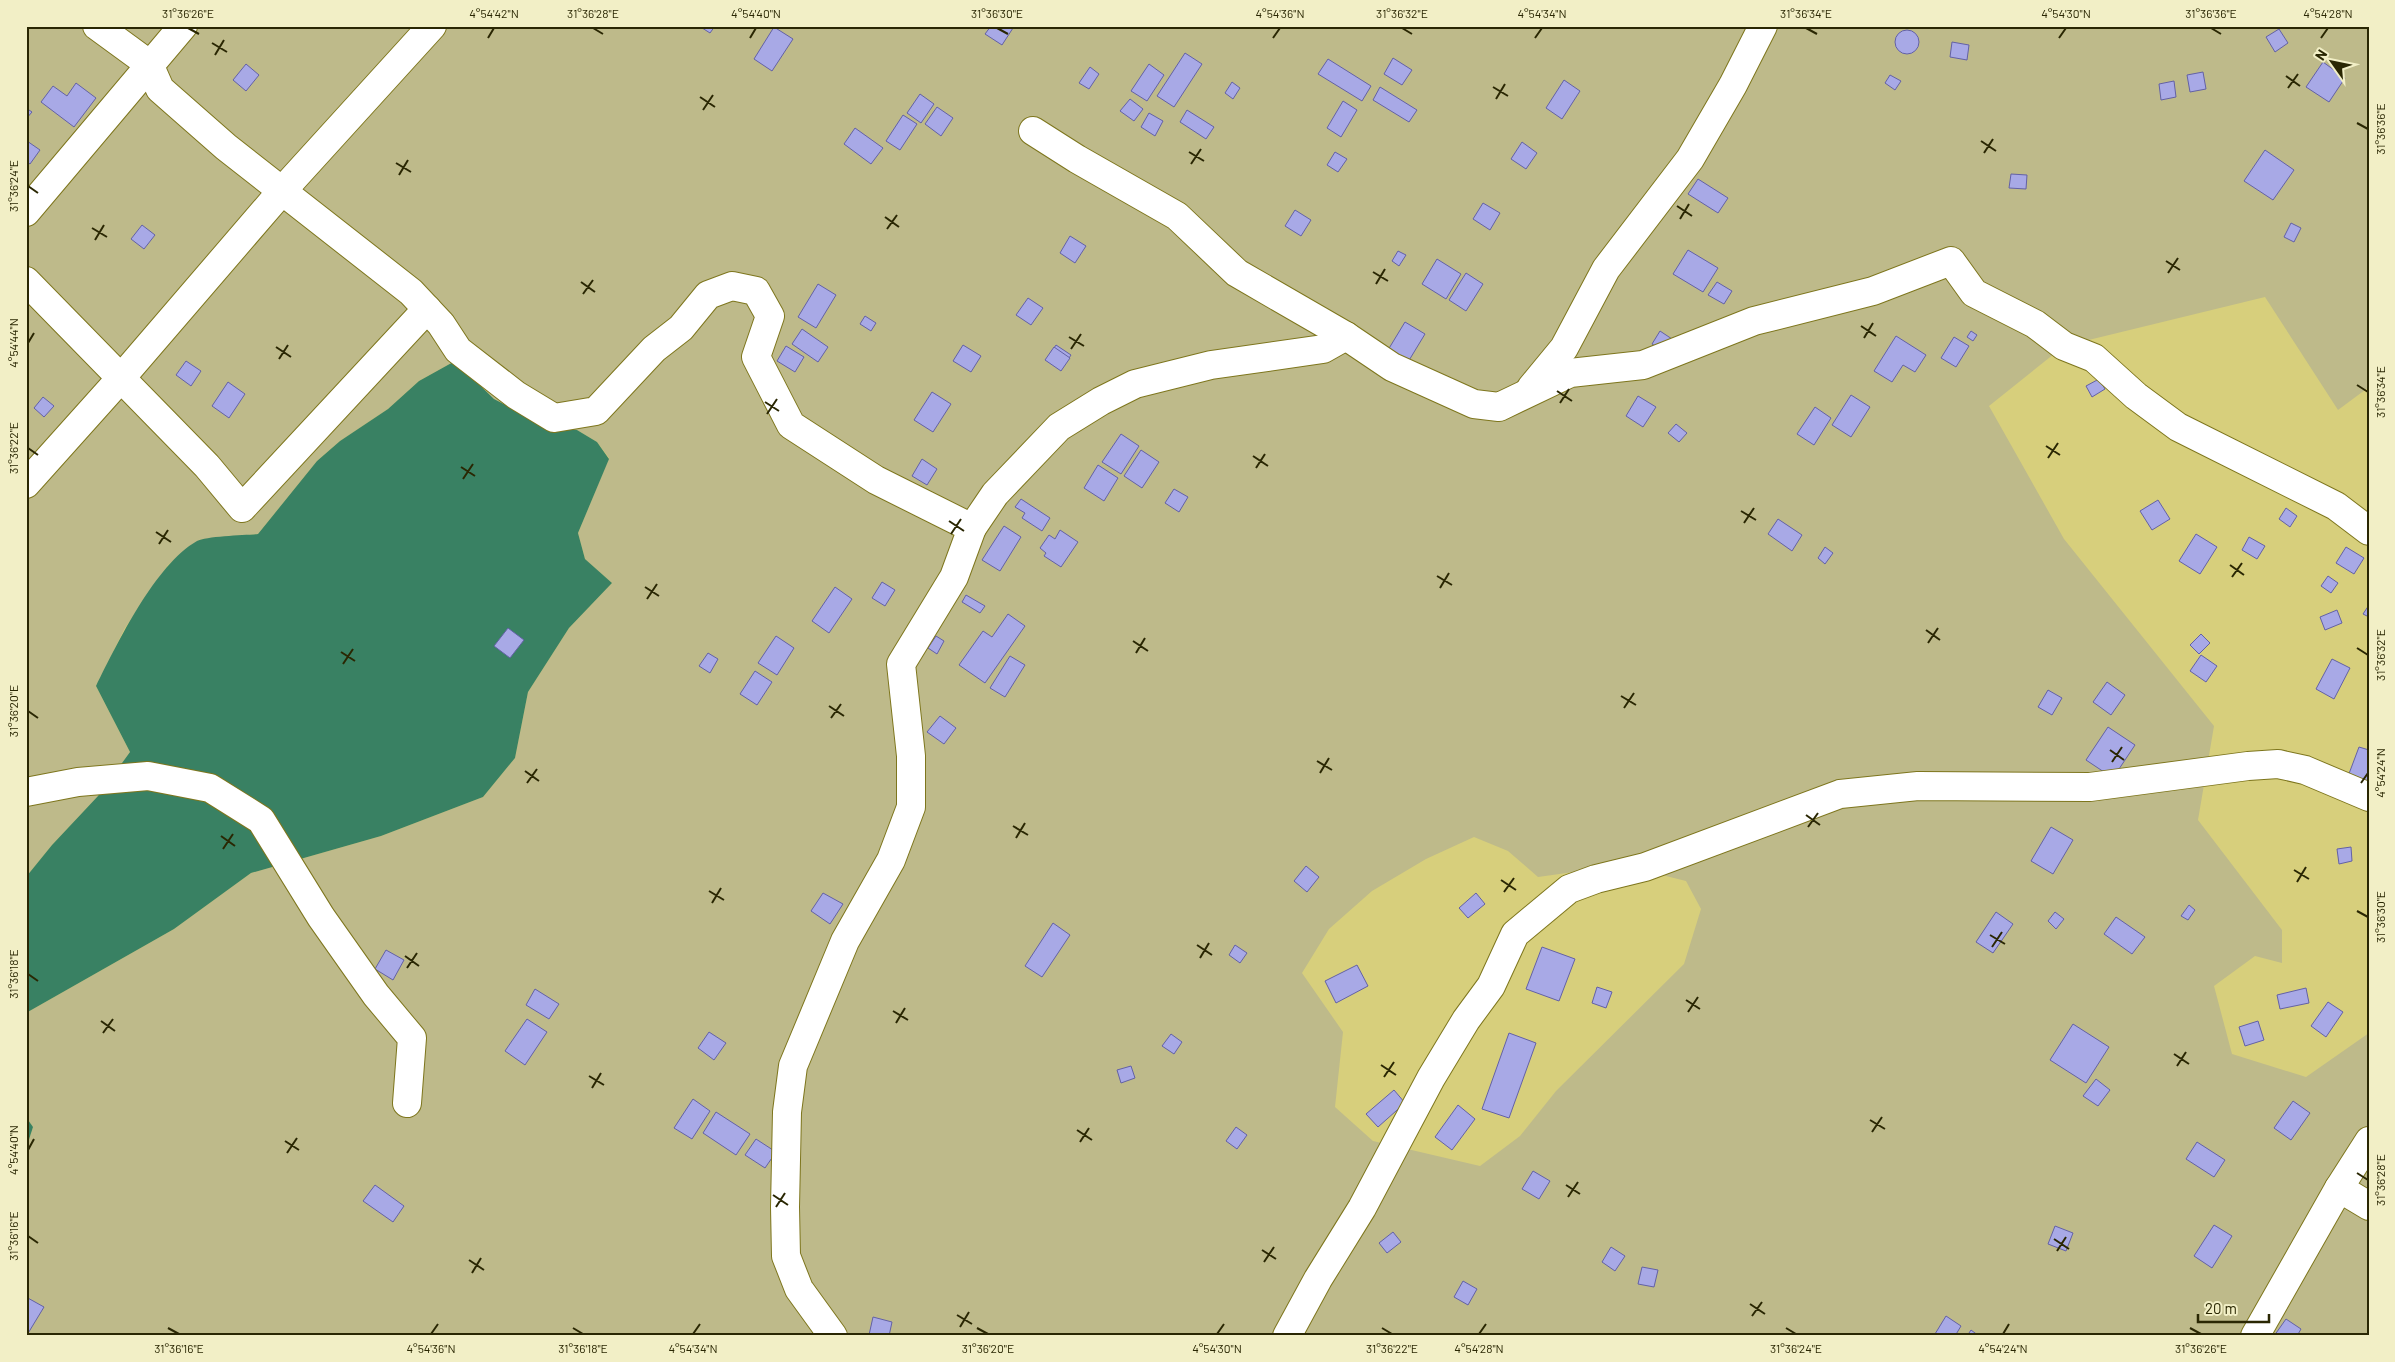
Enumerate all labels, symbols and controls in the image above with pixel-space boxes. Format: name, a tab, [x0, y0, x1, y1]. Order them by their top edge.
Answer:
text: 31°36'26"E	[162, 6, 214, 20]
text: 4°54'42"N	[469, 6, 519, 20]
text: 31°36'28"E	[567, 6, 619, 20]
text: 4°54'40"N	[731, 6, 781, 20]
text: 31°36'30"E	[971, 6, 1023, 20]
text: 4°54'36"N	[1256, 6, 1305, 20]
text: 31°36'32"E	[1376, 6, 1428, 20]
text: 4°54'34"N	[1517, 6, 1567, 20]
text: 31°36'34"E	[1780, 6, 1832, 20]
text: 4°54'30"N	[2041, 6, 2091, 20]
text: 31°36'36"E	[2185, 6, 2237, 20]
text: 4°54'28"N	[2303, 6, 2353, 20]
north arrow	[2308, 38, 2358, 88]
text: N	[2311, 46, 2330, 63]
text: 31°36'36"E	[2373, 103, 2387, 155]
text: 31°36'24"E	[6, 160, 20, 212]
text: 4°54'44"N	[6, 318, 20, 368]
text: 31°36'34"E	[2373, 366, 2387, 418]
text: 31°36'22"E	[6, 422, 20, 474]
text: 31°36'32"E	[2373, 629, 2387, 681]
text: 31°36'20"E	[6, 685, 20, 737]
text: 4°54'24"N	[2373, 748, 2387, 798]
text: 31°36'30"E	[2373, 891, 2387, 943]
text: 31°36'18"E	[6, 949, 20, 999]
text: 4°54'40"N	[6, 1125, 20, 1175]
text: 31°36'28"E	[2373, 1154, 2387, 1206]
text: 31°36'16"E	[6, 1211, 20, 1261]
scale bar	[2198, 1292, 2269, 1324]
text: 20 m	[2205, 1299, 2237, 1317]
text: 31°36'16"E	[154, 1341, 204, 1355]
text: 4°54'36"N	[407, 1341, 456, 1355]
text: 31°36'18"E	[558, 1341, 608, 1355]
text: 4°54'34"N	[668, 1341, 718, 1355]
text: 31°36'20"E	[962, 1341, 1014, 1355]
text: 4°54'30"N	[1192, 1341, 1242, 1355]
text: 31°36'22"E	[1366, 1341, 1418, 1355]
text: 4°54'28"N	[1454, 1341, 1504, 1355]
text: 31°36'24"E	[1770, 1341, 1822, 1355]
text: 4°54'24"N	[1978, 1341, 2028, 1355]
text: 31°36'26"E	[2175, 1341, 2227, 1355]

